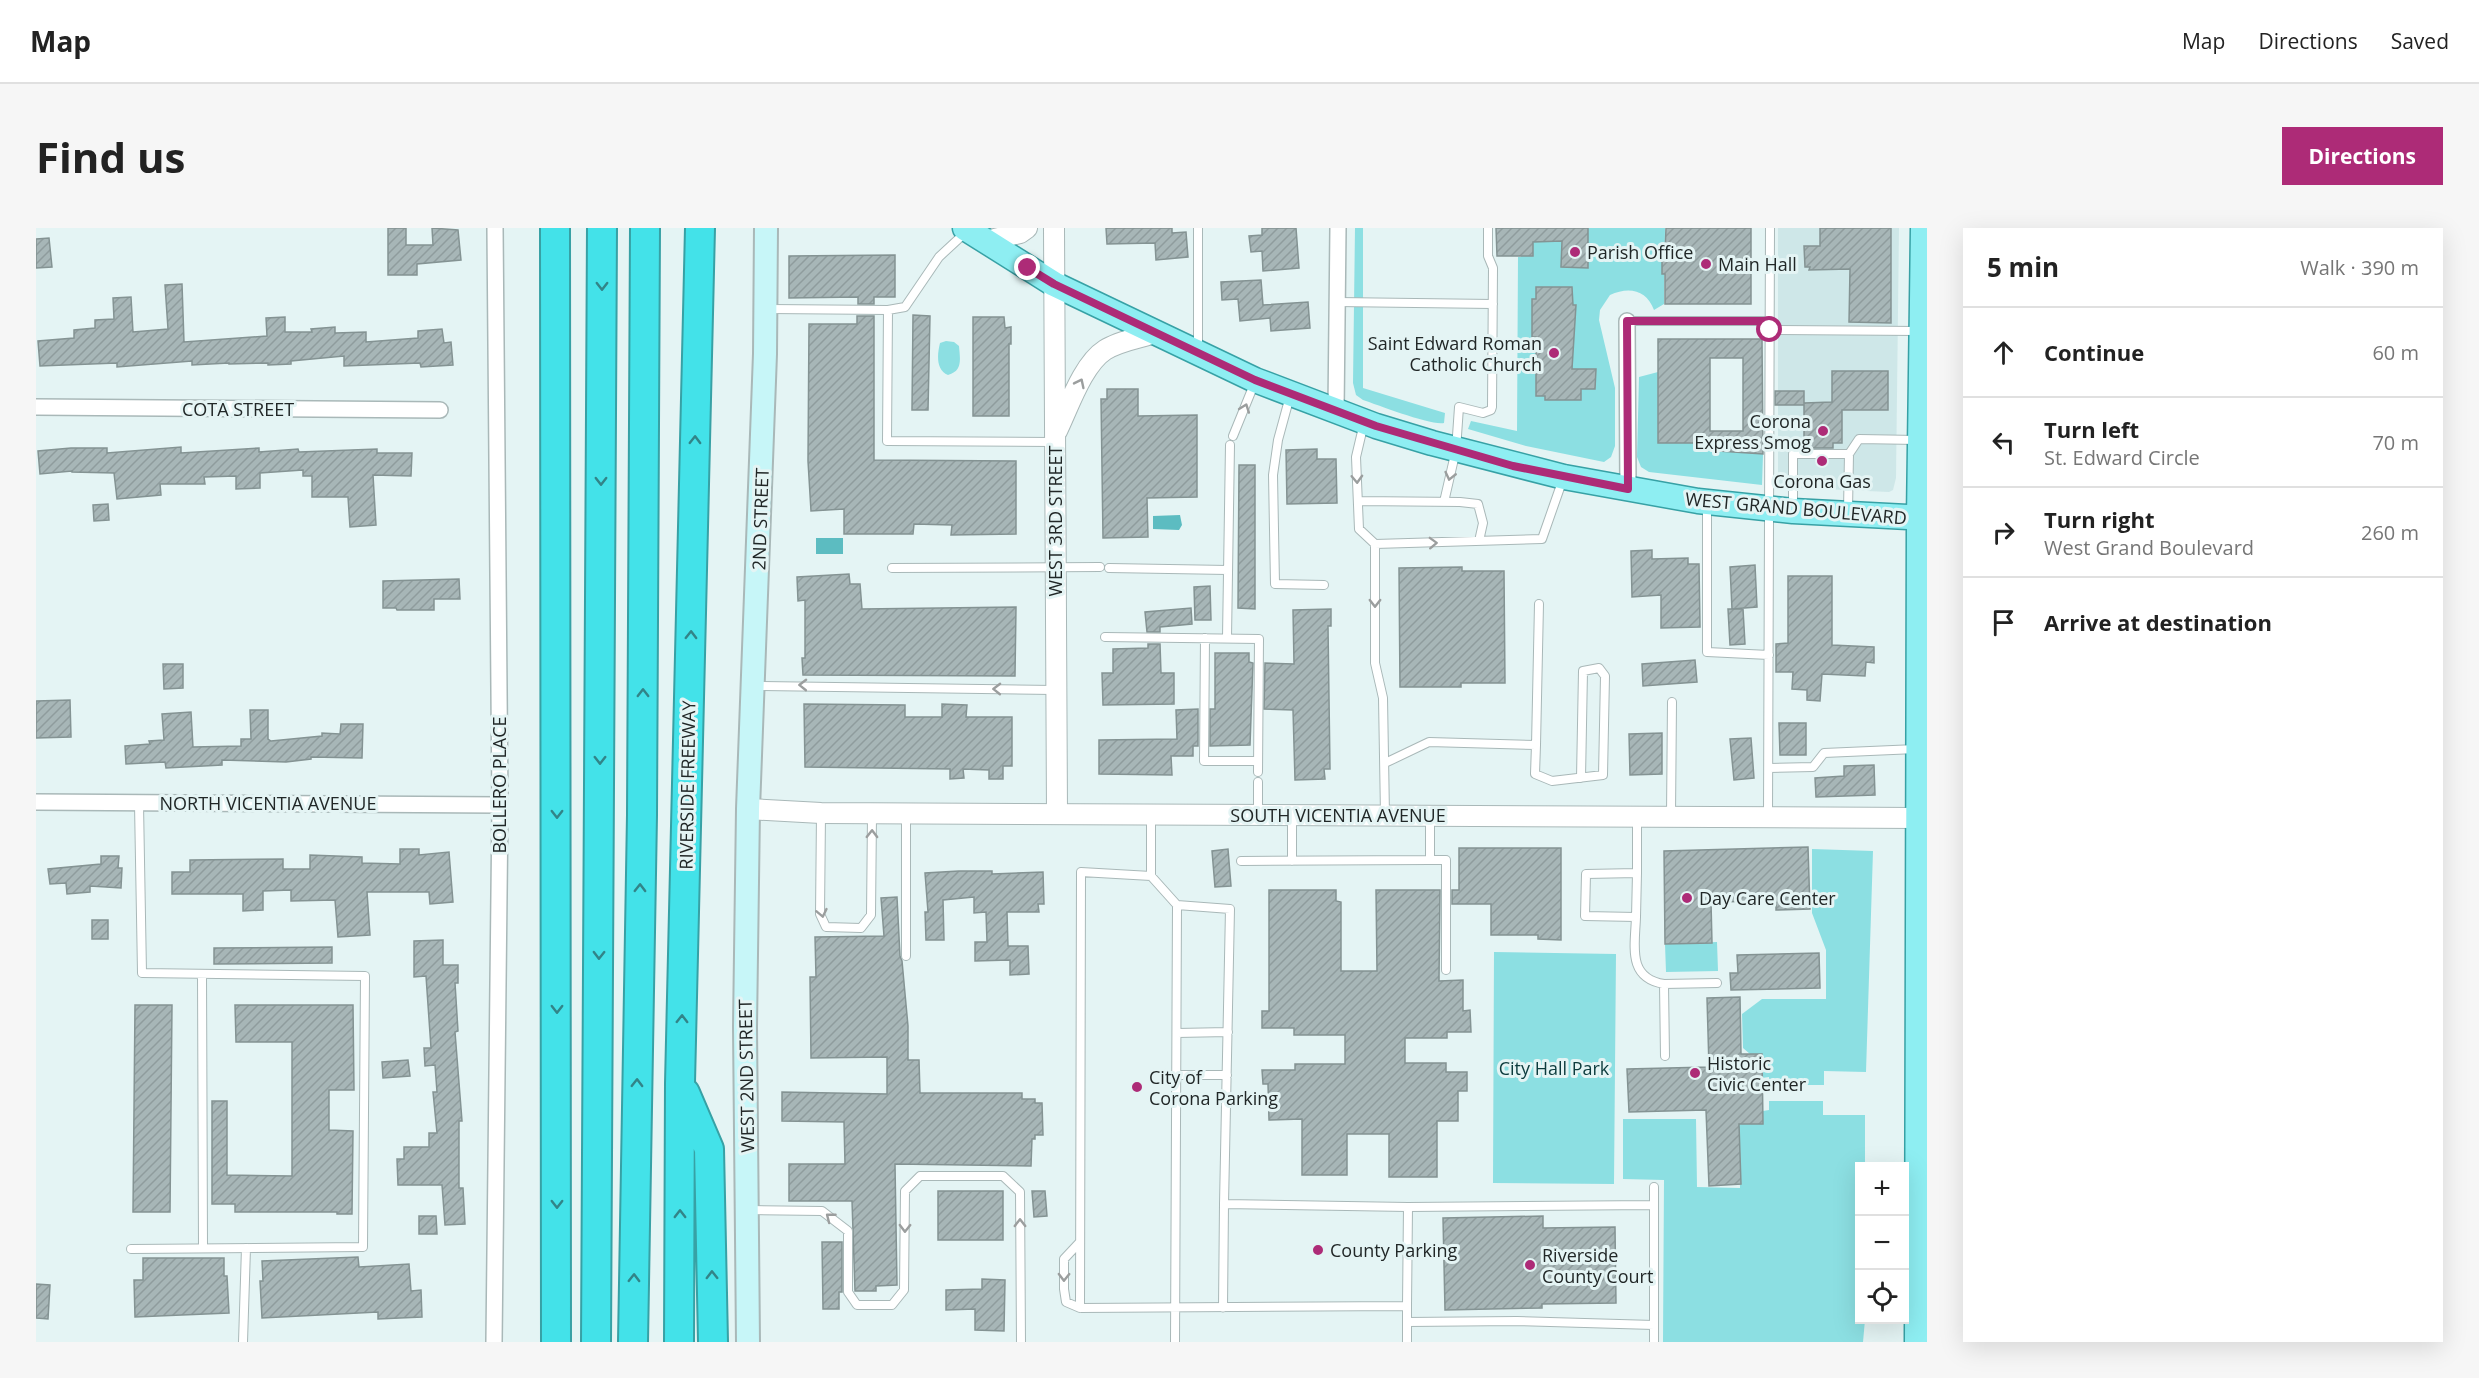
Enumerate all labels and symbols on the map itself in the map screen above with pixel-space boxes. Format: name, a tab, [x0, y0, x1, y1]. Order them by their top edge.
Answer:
place label: Parish Office	[1587, 240, 1693, 264]
marker: Parish Office	[1568, 245, 1582, 259]
place label: Main Hall	[1718, 252, 1797, 276]
route end	[1014, 254, 1040, 280]
marker: Main Hall	[1699, 257, 1713, 271]
one-way arrow	[596, 282, 608, 291]
route start	[1756, 316, 1782, 342]
place label: Saint Edward Roman Catholic Church	[1368, 331, 1542, 376]
marker: Saint Edward Roman Catholic Church	[1547, 346, 1561, 360]
one-way arrow	[1073, 379, 1085, 390]
street label: COTA STREET	[182, 397, 294, 421]
one-way arrow	[1237, 404, 1250, 414]
place label: Corona Express Smog	[1694, 409, 1811, 454]
marker: Corona Express Smog	[1816, 424, 1830, 438]
one-way arrow	[689, 436, 701, 445]
street label: WEST 3RD STREET	[1043, 445, 1067, 597]
marker: Corona Gas	[1815, 454, 1829, 468]
street label: 2ND STREET	[746, 467, 774, 571]
place label: Corona Gas	[1773, 469, 1871, 493]
one-way arrow	[1444, 471, 1457, 481]
one-way arrow	[1351, 475, 1363, 484]
one-way arrow	[595, 477, 607, 486]
street label: WEST GRAND BOULEVARD	[1684, 486, 1908, 530]
one-way arrow	[1429, 536, 1438, 549]
one-way arrow	[1369, 598, 1381, 607]
one-way arrow	[685, 631, 697, 640]
one-way arrow	[798, 679, 807, 691]
one-way arrow	[993, 683, 1002, 695]
one-way arrow	[636, 689, 649, 698]
street label: RIVERSIDE FREEWAY	[674, 699, 700, 870]
street label: BOLLERO PLACE	[487, 716, 511, 854]
one-way arrow	[594, 756, 606, 765]
street label: NORTH VICENTIA AVENUE	[160, 791, 376, 815]
street label: SOUTH VICENTIA AVENUE	[1230, 803, 1446, 827]
one-way arrow	[551, 810, 563, 819]
one-way arrow	[865, 830, 878, 839]
one-way arrow	[634, 884, 647, 893]
place label: Day Care Center	[1699, 886, 1836, 910]
marker: Day Care Center	[1680, 891, 1694, 905]
one-way arrow	[815, 908, 828, 918]
one-way arrow	[593, 951, 605, 960]
street label: WEST 2ND STREET	[733, 999, 759, 1153]
one-way arrow	[551, 1005, 563, 1014]
one-way arrow	[676, 1015, 688, 1024]
place label: Historic Civic Center	[1707, 1051, 1807, 1096]
park label: City Hall Park	[1499, 1056, 1610, 1080]
place label: City of Corona Parking	[1149, 1065, 1278, 1110]
marker: Historic Civic Center	[1688, 1066, 1702, 1080]
one-way arrow	[631, 1079, 643, 1088]
marker: City of Corona Parking	[1130, 1080, 1144, 1094]
one-way arrow	[551, 1200, 563, 1209]
one-way arrow	[674, 1209, 686, 1218]
one-way arrow	[826, 1214, 837, 1225]
one-way arrow	[1014, 1218, 1026, 1227]
one-way arrow	[899, 1223, 911, 1232]
place label: County Parking	[1330, 1238, 1458, 1262]
marker: County Parking	[1311, 1243, 1325, 1257]
place label: Riverside County Court	[1542, 1243, 1653, 1288]
marker: Riverside County Court	[1523, 1258, 1537, 1272]
one-way arrow	[705, 1271, 718, 1280]
one-way arrow	[1058, 1273, 1070, 1282]
one-way arrow	[628, 1274, 640, 1283]

